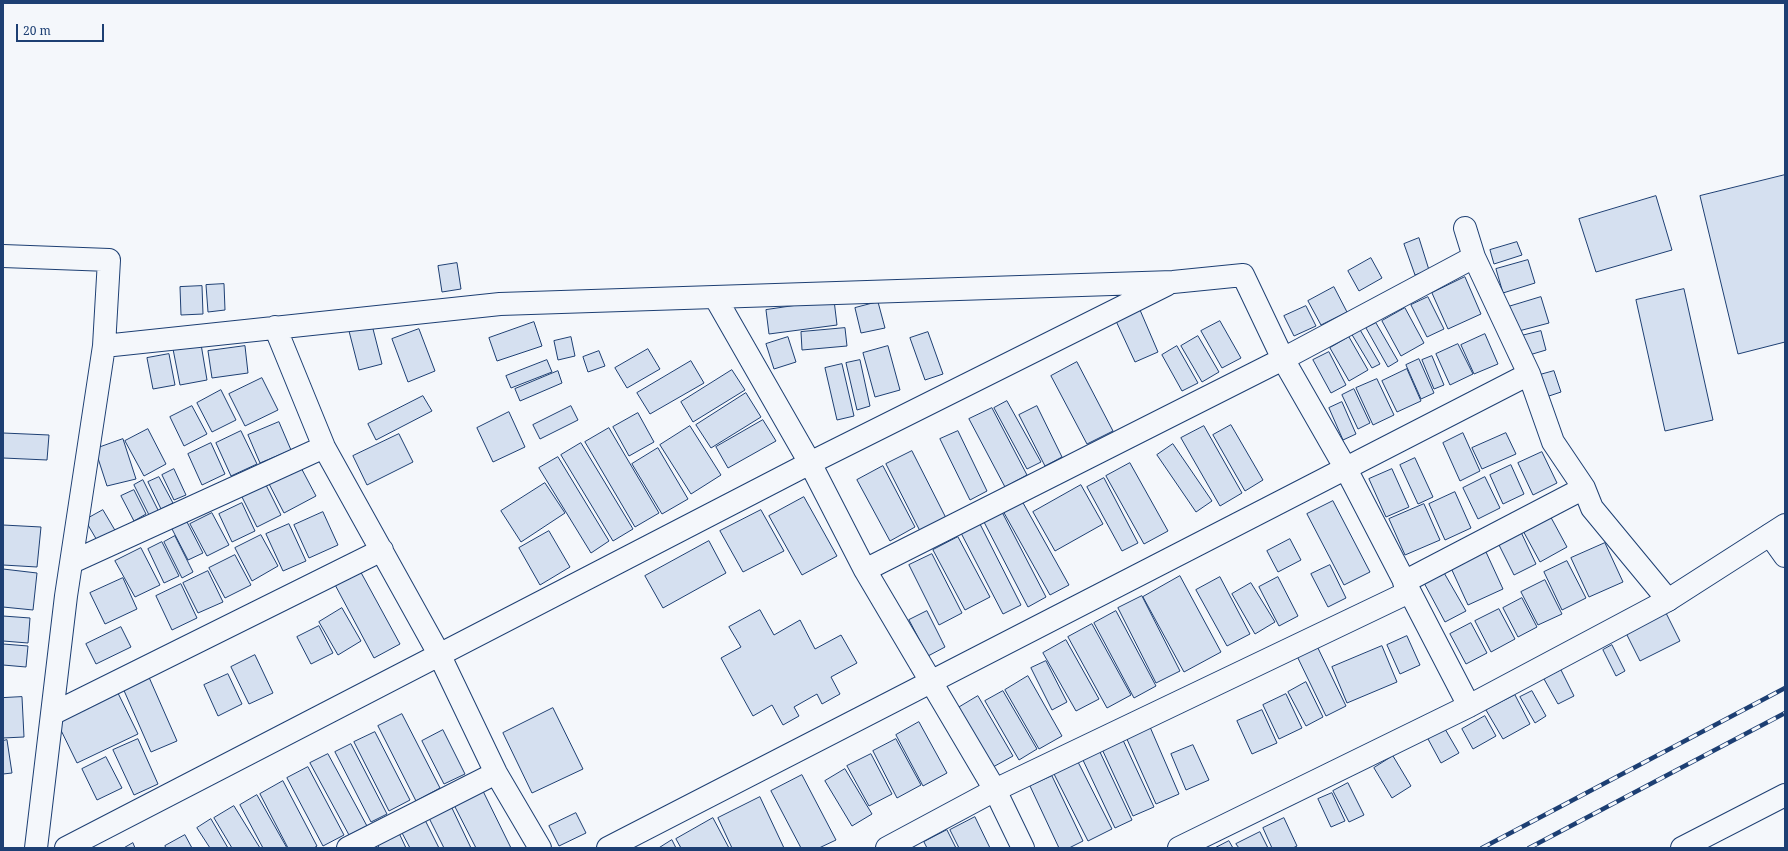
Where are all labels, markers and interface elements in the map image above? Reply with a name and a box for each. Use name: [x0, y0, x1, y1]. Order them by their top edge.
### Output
scale bar: [18, 16, 106, 42]
text: 20 m: [23, 22, 51, 39]

